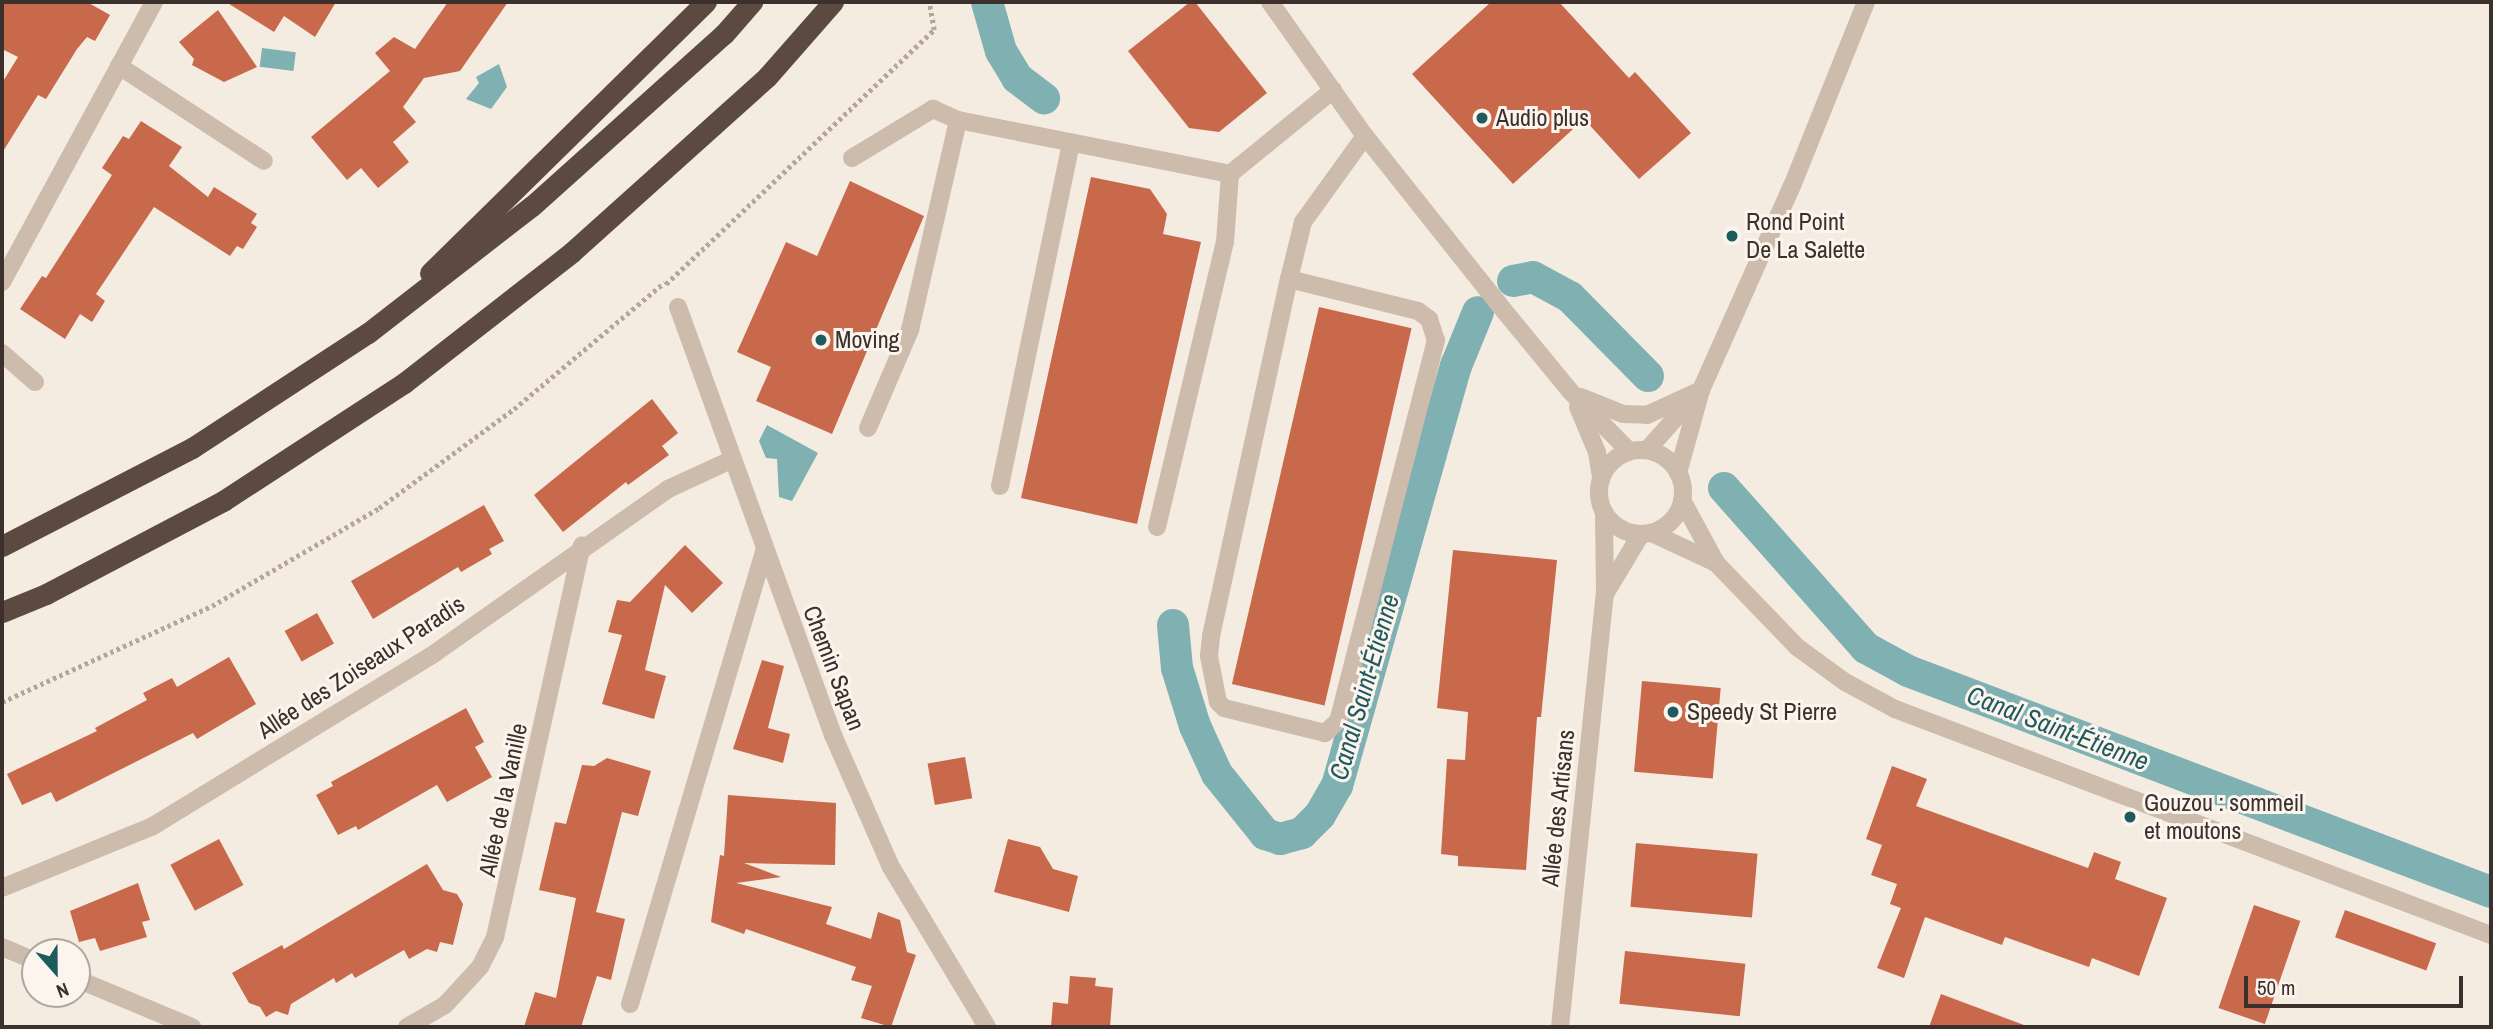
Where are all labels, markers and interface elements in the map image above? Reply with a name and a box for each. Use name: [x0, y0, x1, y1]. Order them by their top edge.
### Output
place label: Audio plus: [1496, 104, 1589, 132]
marker: Audio plus: [1474, 110, 1490, 126]
place label: Rond Point De La Salette: [1746, 208, 1865, 264]
marker: Rond Point De La Salette: [1724, 228, 1740, 244]
place label: Moving: [835, 326, 900, 354]
marker: Moving: [813, 332, 829, 348]
street label: Allée des Zoiseaux Paradis: [252, 589, 470, 745]
water label: Canal Saint-Étienne: [1323, 590, 1405, 784]
street label: Chemin Sapan: [797, 602, 871, 734]
water label: Canal Saint-Étienne: [1963, 679, 2153, 777]
place label: Speedy St Pierre: [1687, 698, 1837, 726]
marker: Speedy St Pierre: [1665, 704, 1681, 720]
street label: Allée de la Vanille: [473, 721, 533, 879]
street label: Allée des Artisans: [1535, 728, 1581, 888]
place label: Gouzou : sommeil et moutons: [2144, 789, 2304, 845]
marker: Gouzou : sommeil et moutons: [2122, 809, 2138, 825]
north arrow: [21, 938, 91, 1008]
scale bar: [2248, 962, 2467, 1006]
text: 50 m: [2257, 973, 2295, 1002]
text: N: [53, 977, 73, 1005]

